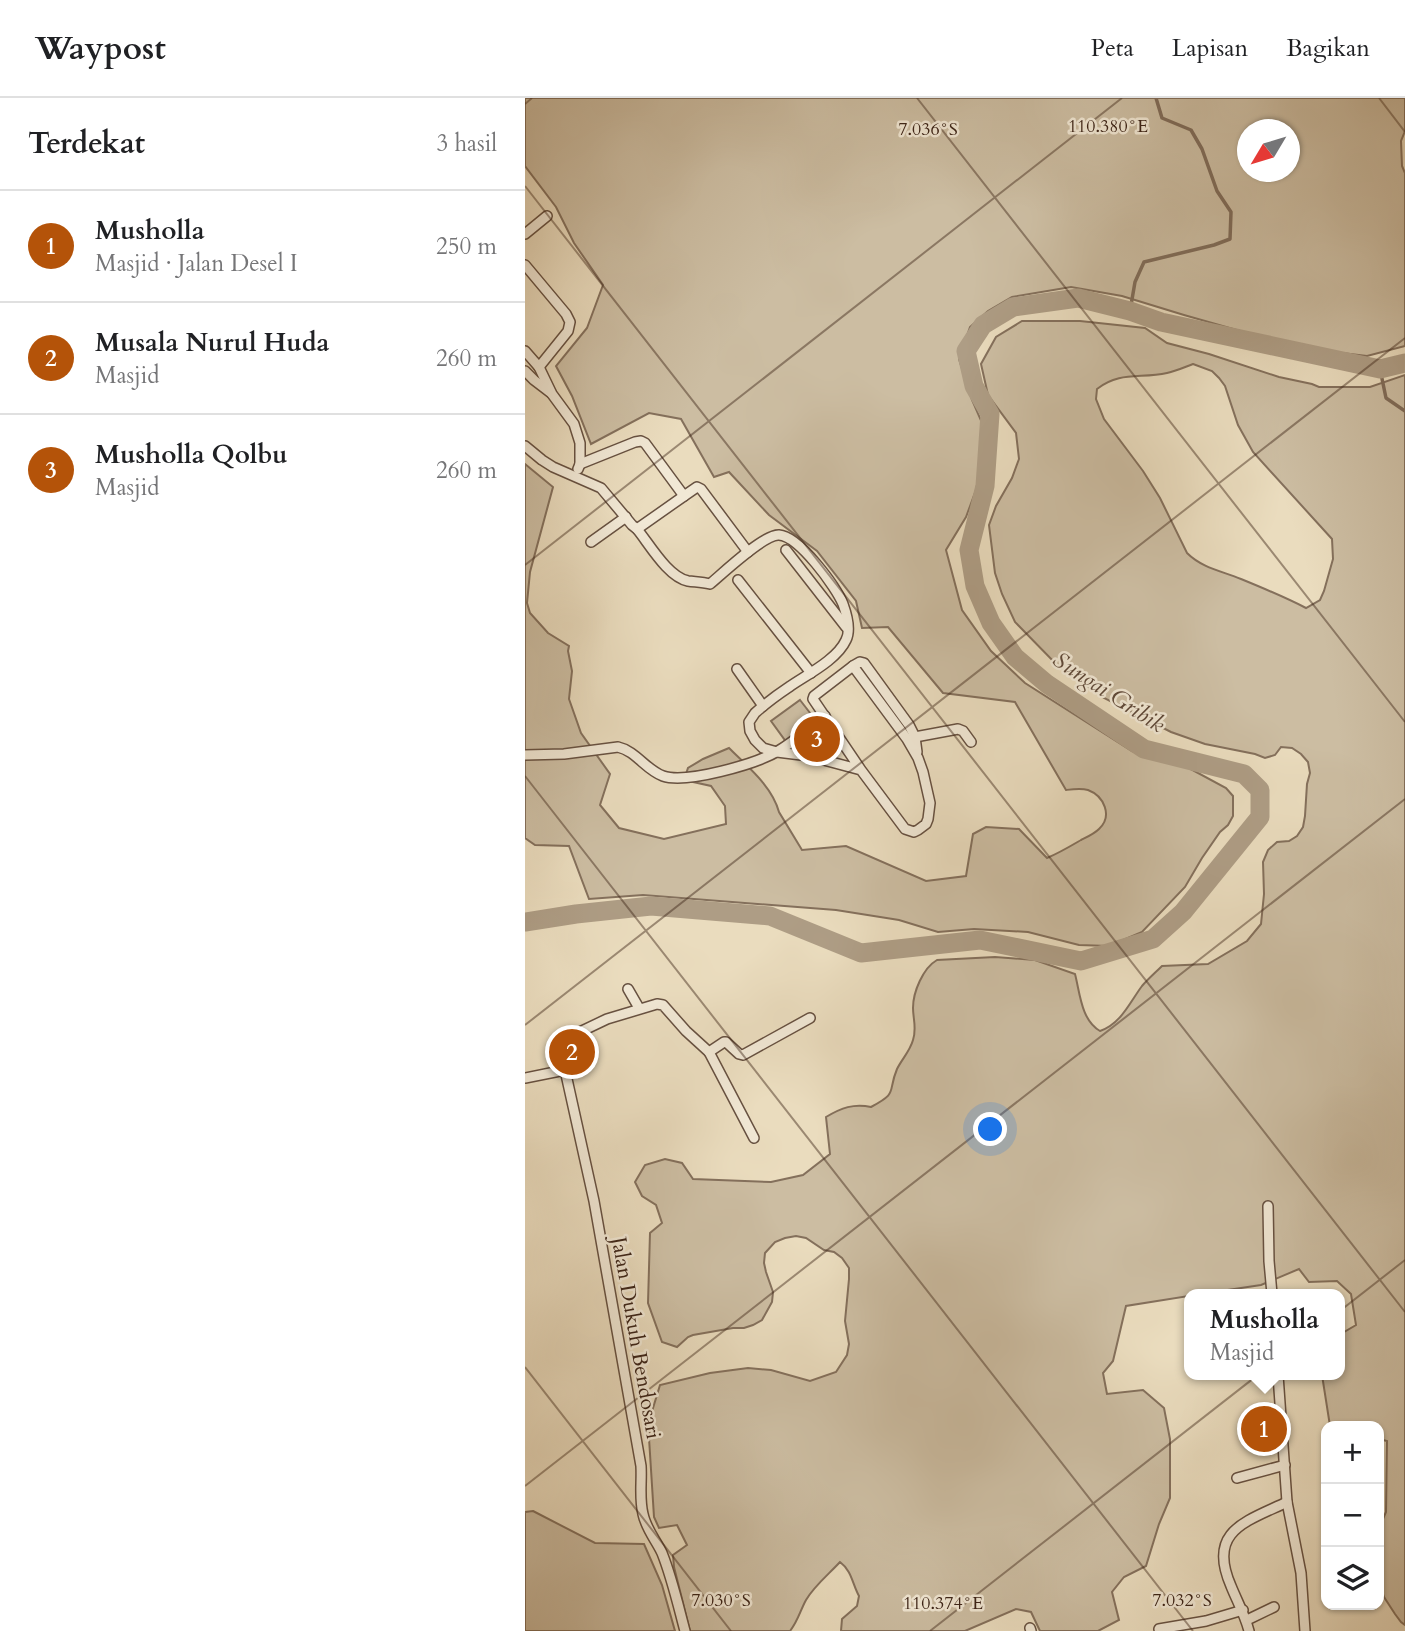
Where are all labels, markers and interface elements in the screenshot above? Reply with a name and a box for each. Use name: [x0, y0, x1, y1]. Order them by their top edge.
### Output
text: Waypost: [35, 26, 166, 71]
text: Peta: [1091, 32, 1134, 65]
text: Lapisan: [1172, 32, 1248, 65]
text: Bagikan: [1286, 32, 1370, 65]
text: 110.380°E: [1068, 114, 1148, 139]
text: 7.036°S: [898, 117, 958, 142]
north arrow: [1237, 119, 1300, 182]
text: Terdekat: [28, 123, 145, 164]
text: 3 hasil: [436, 128, 497, 159]
text: Musholla: [95, 213, 205, 248]
text: 1: [45, 231, 57, 262]
text: 250 m: [436, 231, 497, 262]
text: Masjid · Jalan Desel I: [95, 248, 298, 279]
text: Musala Nurul Huda: [95, 325, 329, 360]
text: 2: [45, 343, 57, 374]
text: 260 m: [436, 343, 497, 374]
text: Masjid: [95, 360, 160, 391]
text: Musholla Qolbu: [95, 437, 288, 472]
text: 3: [45, 455, 57, 486]
text: 260 m: [436, 455, 497, 486]
text: Masjid: [95, 472, 160, 503]
water label: Sungai Gribik: [1047, 644, 1172, 740]
pin: 3: [794, 713, 840, 765]
pin: 2: [549, 1026, 595, 1078]
your location: [973, 1112, 1007, 1146]
street label: Jalan Dukuh Bendosari: [603, 1232, 668, 1441]
popup: [1184, 1289, 1345, 1380]
text: Musholla: [1210, 1302, 1319, 1337]
text: Masjid: [1210, 1337, 1274, 1368]
pin: 1: [1241, 1403, 1287, 1455]
map controls: [1321, 1421, 1384, 1610]
button: +: [1321, 1421, 1384, 1484]
button: −: [1321, 1484, 1384, 1547]
button: layers: [1321, 1547, 1384, 1610]
text: 7.030°S: [691, 1588, 751, 1613]
text: 7.032°S: [1152, 1588, 1212, 1613]
text: 110.374°E: [903, 1591, 983, 1616]

